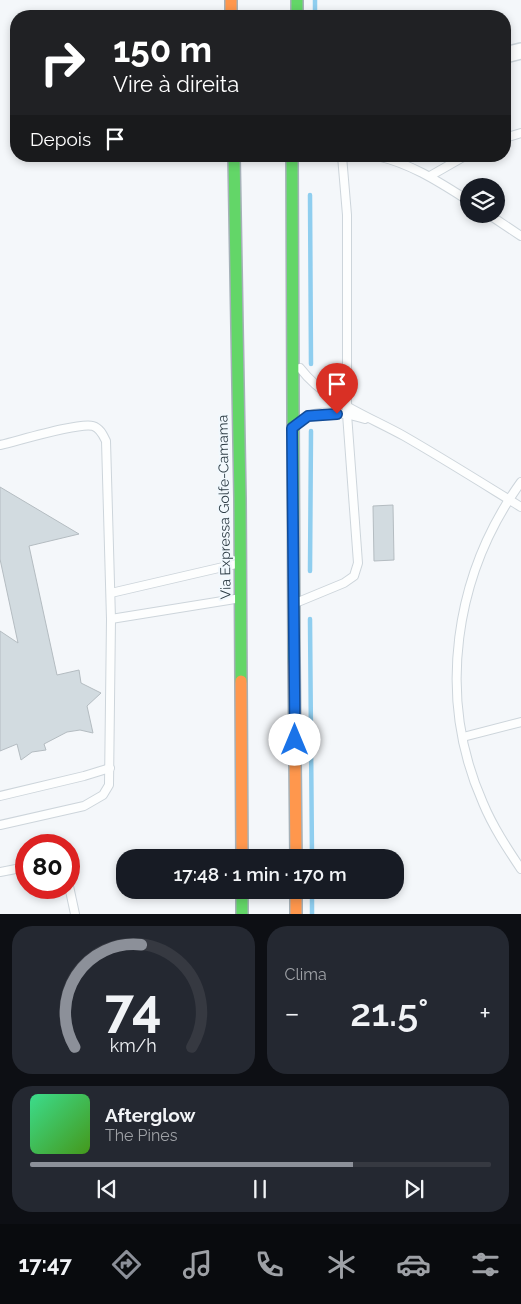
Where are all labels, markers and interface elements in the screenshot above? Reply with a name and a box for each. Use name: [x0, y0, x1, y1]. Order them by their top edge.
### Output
text: 150 m: [113, 29, 212, 70]
icon: right: [30, 30, 95, 95]
text: Vire à direita: [113, 71, 239, 97]
icon: arrive: [101, 125, 129, 153]
text: Depois: [30, 128, 91, 150]
map controls: [460, 178, 505, 223]
button: layers: [460, 178, 505, 223]
pin: [316, 363, 358, 414]
icon: arrive: [323, 370, 351, 398]
street label: Via Expressa Golfe-Camama: [214, 415, 234, 599]
position arrow: [268, 713, 320, 765]
speed limit sign: 80: [15, 834, 80, 899]
text: 17:48 · 1 min · 170 m: [173, 863, 347, 885]
text: Clima: [285, 965, 327, 984]
text: 74: [105, 977, 162, 1038]
text: 21.5°: [350, 990, 429, 1035]
text: −: [285, 997, 300, 1030]
text: +: [479, 997, 491, 1030]
text: km/h: [110, 1035, 157, 1056]
text: Afterglow: [105, 1104, 195, 1126]
text: The Pines: [105, 1126, 177, 1145]
icon: previous: [93, 1175, 121, 1203]
icon: pause: [246, 1175, 274, 1203]
icon: next: [400, 1175, 428, 1203]
icon: directions: [109, 1247, 144, 1282]
icon: music: [180, 1247, 215, 1282]
icon: phone: [252, 1247, 287, 1282]
icon: climate: [324, 1247, 359, 1282]
icon: car: [396, 1247, 431, 1282]
icon: filters: [468, 1247, 503, 1282]
text: 17:47: [18, 1251, 72, 1277]

